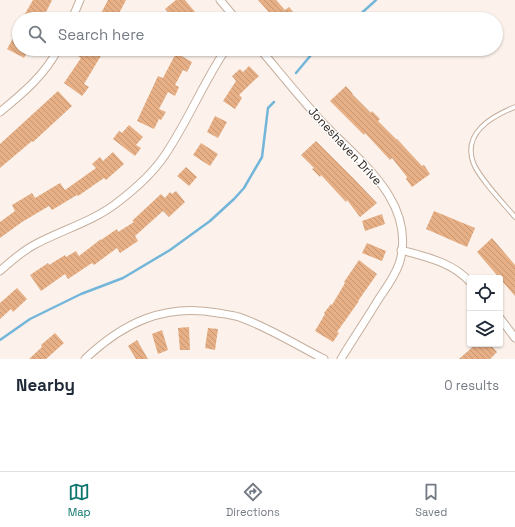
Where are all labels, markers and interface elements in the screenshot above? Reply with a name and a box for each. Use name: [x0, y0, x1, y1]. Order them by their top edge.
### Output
search box: [12, 12, 503, 56]
icon: search: [26, 23, 48, 45]
text: Search here: [58, 25, 144, 44]
street label: Joneshaven Drive: [305, 103, 385, 189]
map controls: [467, 275, 503, 347]
button: locate: [467, 275, 503, 311]
button: layers: [467, 311, 503, 347]
text: Nearby: [16, 374, 75, 396]
text: 0 results: [444, 377, 499, 394]
tab: Map: [68, 481, 91, 519]
tab: Directions: [226, 481, 280, 519]
tab: Saved: [415, 481, 447, 519]

